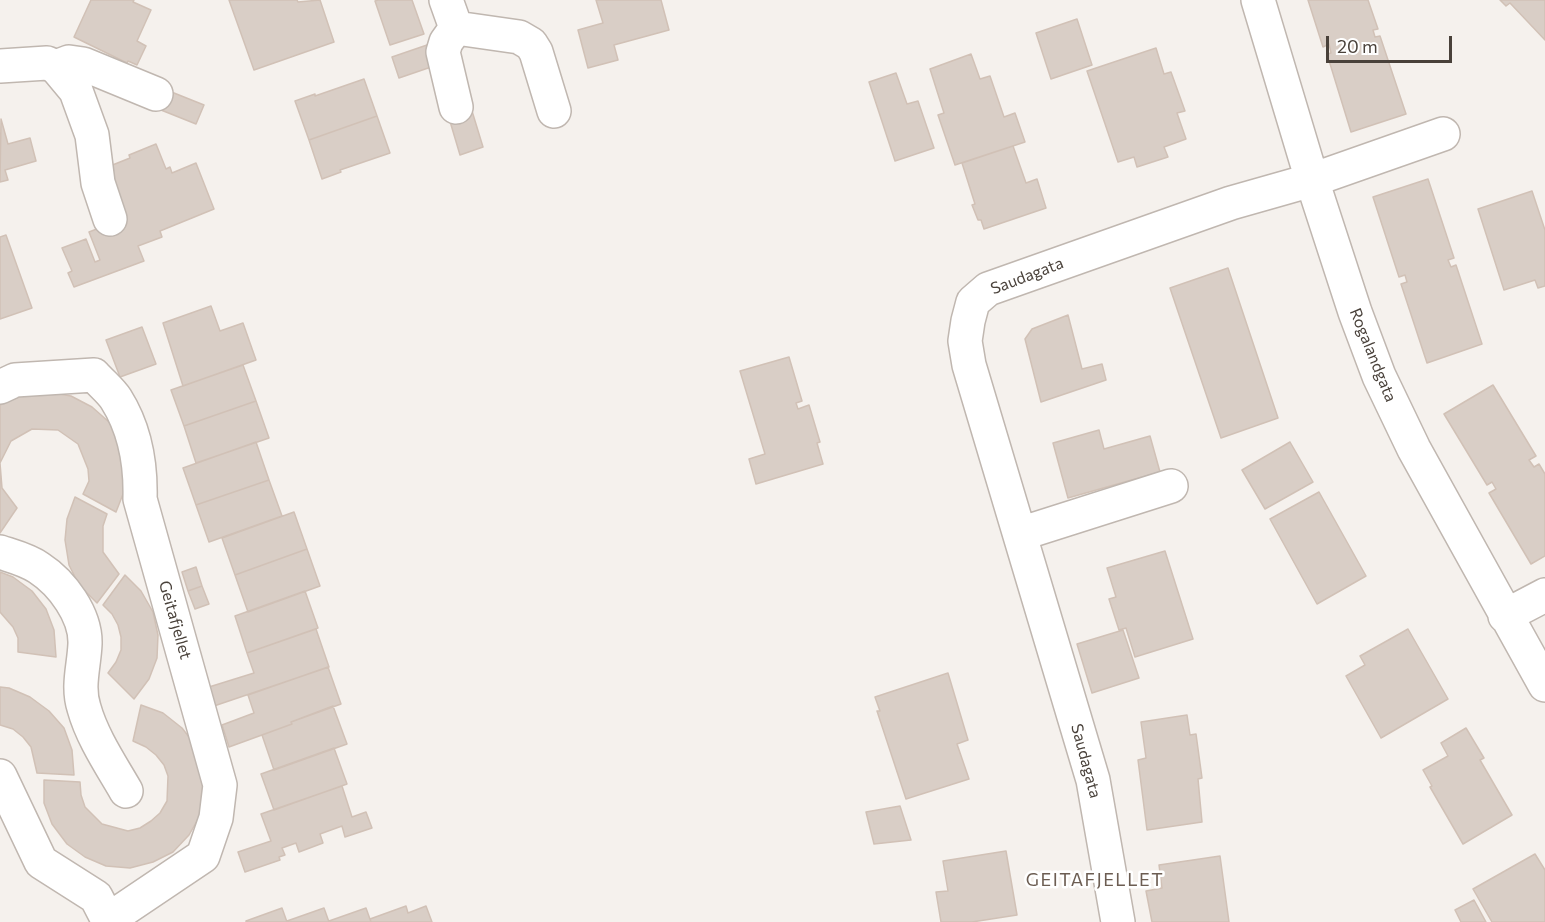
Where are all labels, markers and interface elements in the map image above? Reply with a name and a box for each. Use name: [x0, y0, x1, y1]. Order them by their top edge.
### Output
scale bar: [1329, 24, 1455, 62]
text: 20 m: [1337, 35, 1378, 57]
street label: Saudagata: [988, 253, 1066, 299]
street label: Rogalandgata: [1345, 305, 1401, 405]
street label: Geitafjellet: [155, 578, 195, 662]
street label: Saudagata: [1067, 722, 1105, 800]
district label: GEITAFJELLET: [1026, 869, 1164, 891]

